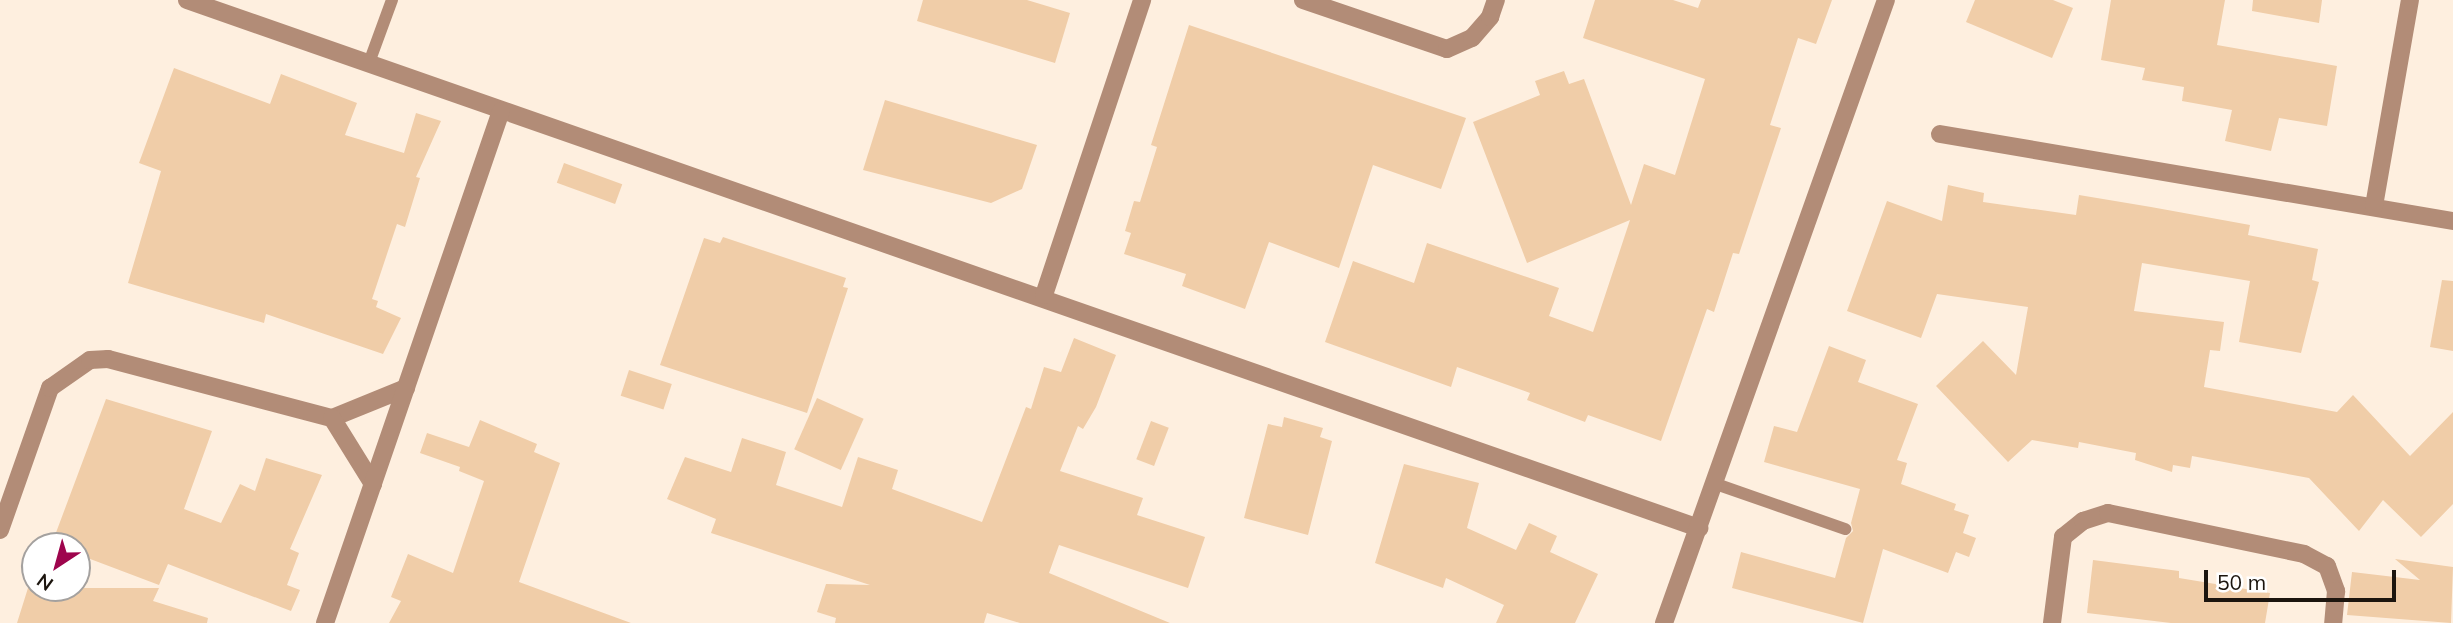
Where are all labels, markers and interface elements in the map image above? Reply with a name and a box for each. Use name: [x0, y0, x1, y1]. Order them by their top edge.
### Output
north arrow: [21, 532, 91, 602]
scale bar: [2208, 556, 2400, 600]
text: N: [32, 568, 58, 596]
text: 50 m: [2217, 569, 2266, 595]

